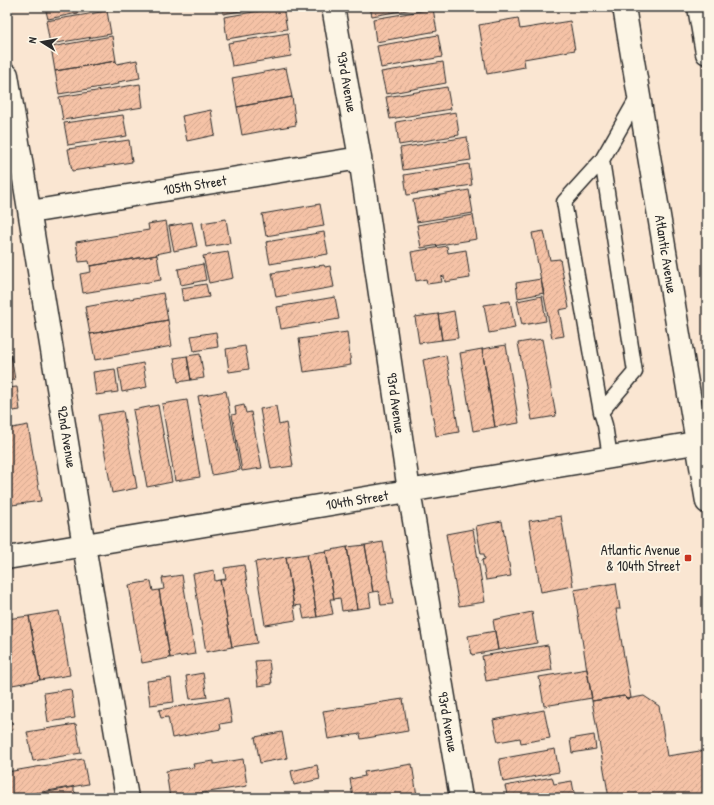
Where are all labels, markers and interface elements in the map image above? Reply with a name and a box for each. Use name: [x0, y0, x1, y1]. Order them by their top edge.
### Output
north arrow: [22, 22, 62, 62]
text: N: [25, 36, 40, 44]
street label: 93rd Avenue: [333, 50, 362, 114]
street label: 105th Street: [162, 170, 228, 199]
street label: Atlantic Avenue: [651, 213, 682, 295]
street label: 93rd Avenue: [383, 371, 410, 435]
street label: 92nd Avenue: [53, 405, 82, 470]
street label: 104th Street: [324, 485, 390, 514]
place label: Atlantic Avenue & 104th Street: [601, 540, 680, 575]
marker: Atlantic Avenue & 104th Street: [683, 553, 693, 563]
street label: 93rd Avenue: [434, 690, 463, 754]

